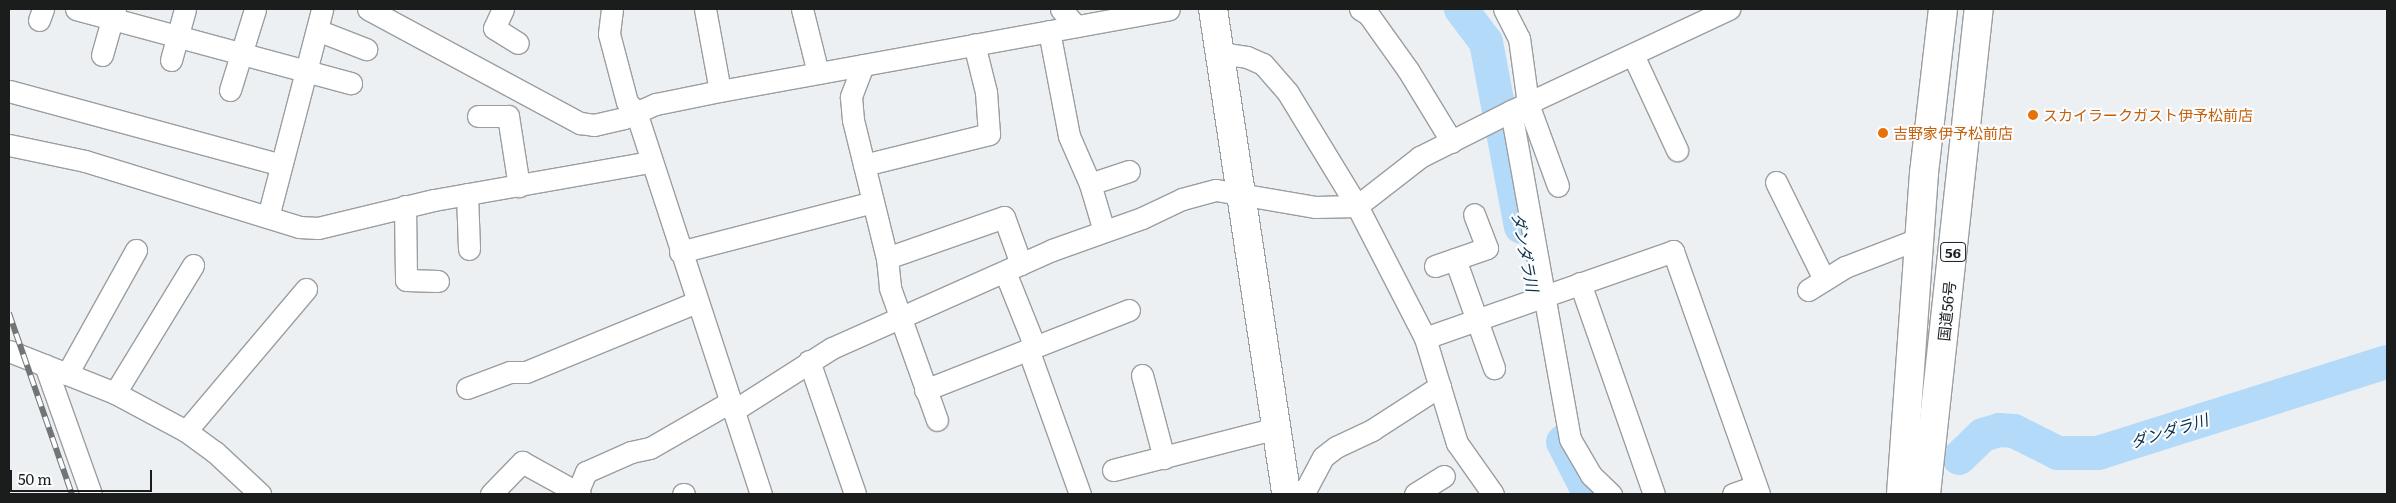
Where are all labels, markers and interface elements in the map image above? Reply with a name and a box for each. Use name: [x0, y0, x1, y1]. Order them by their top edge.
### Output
place label: スカイラークガスト伊予松前店: [2043, 106, 2253, 124]
marker: スカイラークガスト伊予松前店: [2027, 109, 2039, 121]
place label: 吉野家伊予松前店: [1893, 124, 2013, 142]
marker: 吉野家伊予松前店: [1877, 127, 1889, 139]
water label: ダンダラ川: [1509, 211, 1543, 293]
road number: 56: [1939, 240, 1967, 264]
street label: 国道56号: [1934, 280, 1958, 342]
water label: ダンダラ川: [2128, 409, 2210, 451]
scale bar: [12, 460, 155, 492]
text: 50 m: [18, 467, 52, 490]

